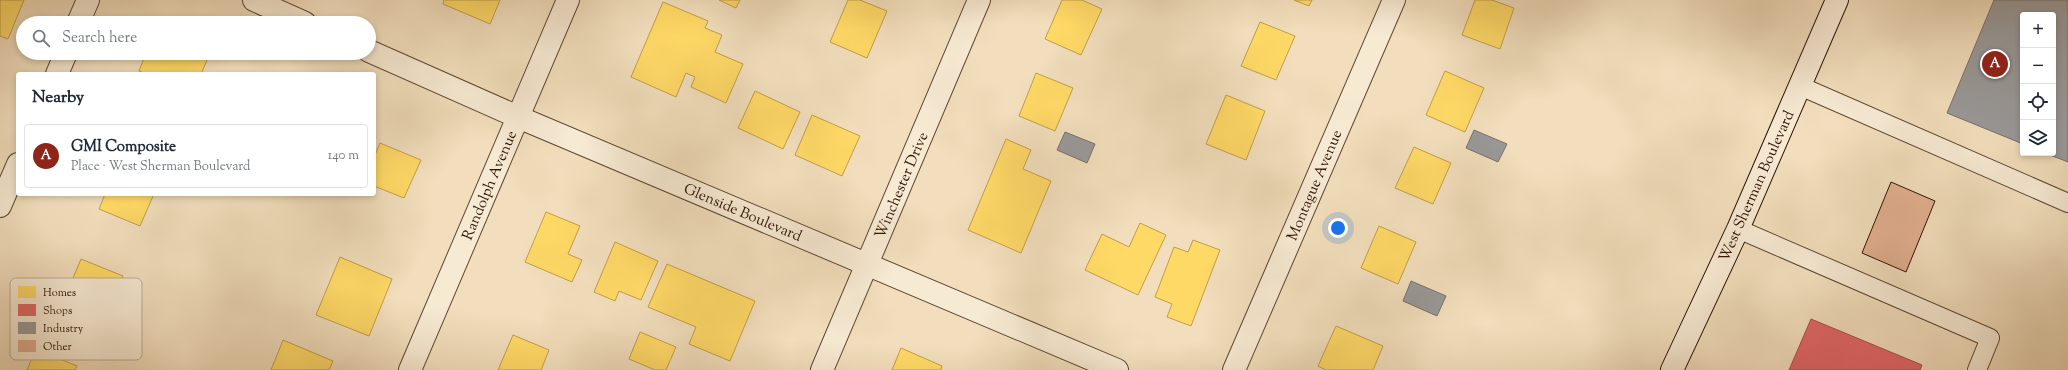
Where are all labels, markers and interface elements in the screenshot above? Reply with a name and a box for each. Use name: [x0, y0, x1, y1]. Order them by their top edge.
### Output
map controls: [2020, 12, 2056, 156]
button: +: [2020, 12, 2056, 48]
search box: [16, 16, 376, 60]
icon: search: [30, 27, 52, 49]
text: Search here: [62, 28, 137, 49]
button: −: [2020, 48, 2056, 84]
pin: A: [1982, 49, 2008, 79]
button: locate: [2020, 84, 2056, 120]
text: Nearby: [32, 86, 84, 110]
street label: West Sherman Boulevard: [1714, 107, 1800, 266]
button: layers: [2020, 120, 2056, 156]
street label: Montague Avenue: [1283, 127, 1348, 244]
street label: Randolph Avenue: [458, 128, 523, 244]
street label: Winchester Drive: [870, 129, 934, 242]
text: GMI Composite: [71, 137, 176, 158]
text: A: [41, 147, 51, 165]
text: 140 m: [328, 147, 359, 165]
text: Place · West Sherman Boulevard: [71, 158, 250, 176]
street label: Glenside Boulevard: [680, 179, 805, 248]
your location: [1328, 218, 1348, 238]
legend: [10, 278, 142, 360]
text: Homes: [43, 285, 76, 301]
text: Shops: [43, 303, 72, 319]
text: Industry: [43, 321, 84, 337]
text: Other: [43, 339, 72, 355]

